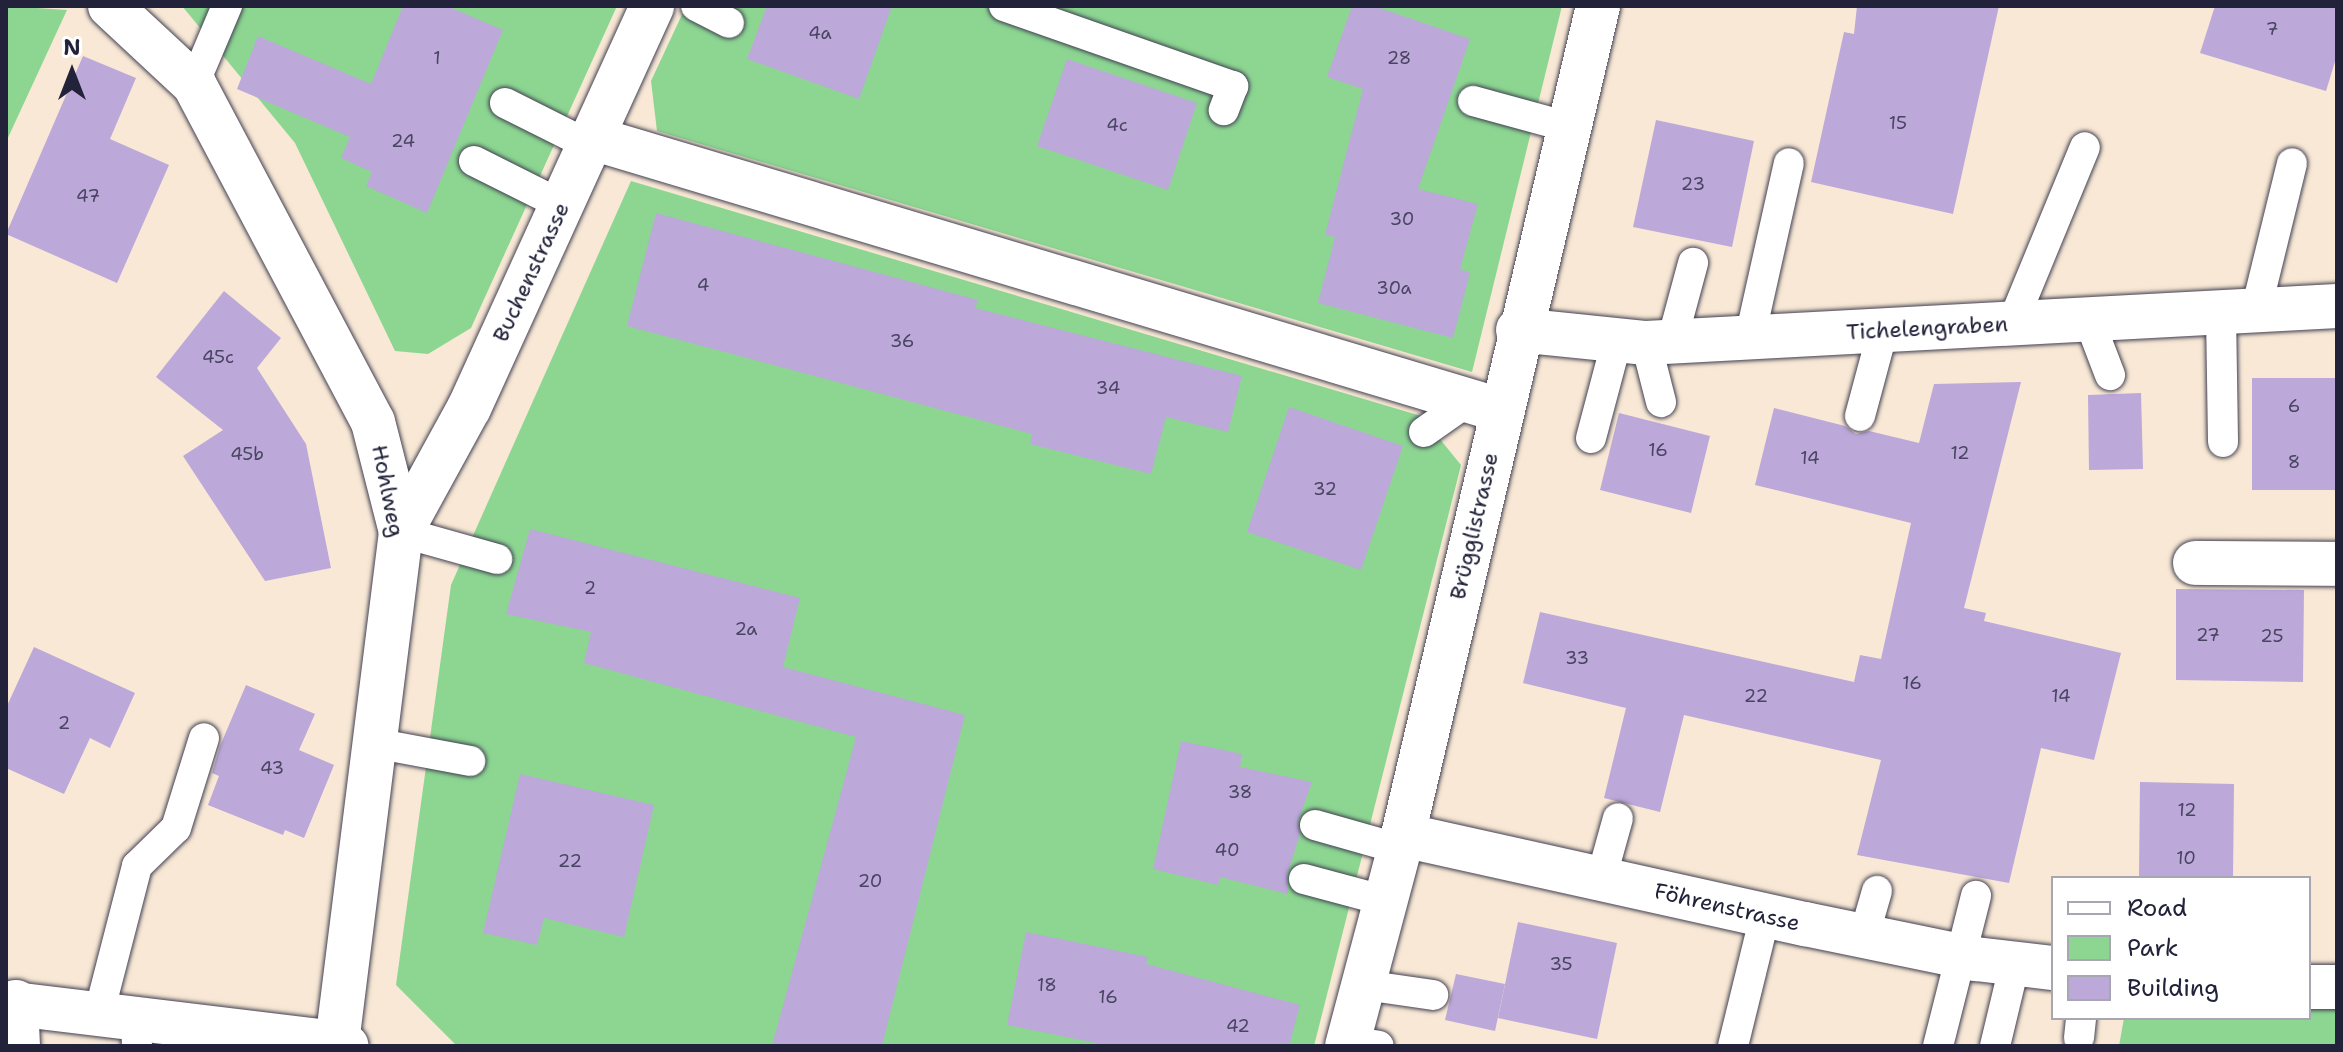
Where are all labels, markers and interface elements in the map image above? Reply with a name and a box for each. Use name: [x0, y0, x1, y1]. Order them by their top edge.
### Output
house number: 7: [2266, 18, 2278, 40]
house number: 4a: [808, 22, 832, 44]
north arrow: [32, 32, 112, 112]
text: N: [63, 33, 81, 62]
house number: 1: [433, 47, 441, 69]
house number: 28: [1387, 47, 1411, 69]
house number: 15: [1889, 112, 1907, 134]
house number: 4c: [1106, 114, 1128, 136]
house number: 24: [391, 130, 415, 152]
house number: 23: [1681, 173, 1705, 195]
house number: 47: [76, 185, 100, 207]
street label: Buchenstrasse: [487, 198, 575, 346]
house number: 30: [1390, 208, 1414, 230]
house number: 4: [697, 274, 709, 296]
house number: 30a: [1376, 277, 1412, 299]
street label: Tichelengraben: [1845, 311, 2009, 345]
house number: 36: [890, 330, 914, 352]
house number: 45c: [202, 346, 234, 368]
house number: 34: [1096, 377, 1120, 399]
house number: 6: [2288, 395, 2300, 417]
house number: 16: [1648, 439, 1668, 461]
house number: 12: [1950, 442, 1970, 464]
house number: 45b: [230, 443, 264, 465]
street label: Hohlweg: [366, 443, 410, 539]
house number: 14: [1800, 447, 1820, 469]
street label: Brügglistrasse: [1444, 450, 1504, 602]
house number: 8: [2288, 451, 2300, 473]
house number: 32: [1313, 478, 1337, 500]
house number: 2: [584, 577, 596, 599]
house number: 2a: [734, 618, 758, 640]
house number: 27: [2196, 624, 2220, 646]
house number: 25: [2260, 625, 2284, 647]
house number: 33: [1565, 647, 1589, 669]
house number: 16: [1902, 672, 1922, 694]
house number: 22: [1744, 685, 1768, 707]
house number: 14: [2051, 685, 2071, 707]
house number: 2: [58, 712, 70, 734]
house number: 43: [260, 757, 284, 779]
house number: 38: [1228, 781, 1252, 803]
house number: 12: [2177, 799, 2197, 821]
house number: 40: [1214, 839, 1240, 861]
house number: 10: [2176, 847, 2196, 869]
house number: 22: [558, 850, 582, 872]
house number: 20: [858, 870, 882, 892]
legend: [2051, 876, 2311, 1020]
street label: Föhrenstrasse: [1652, 877, 1802, 937]
text: Road: [2127, 892, 2187, 924]
text: Park: [2127, 932, 2179, 964]
house number: 35: [1549, 953, 1573, 975]
text: Building: [2127, 972, 2219, 1004]
house number: 18: [1037, 974, 1057, 996]
house number: 16: [1098, 986, 1118, 1008]
house number: 42: [1226, 1015, 1250, 1037]

